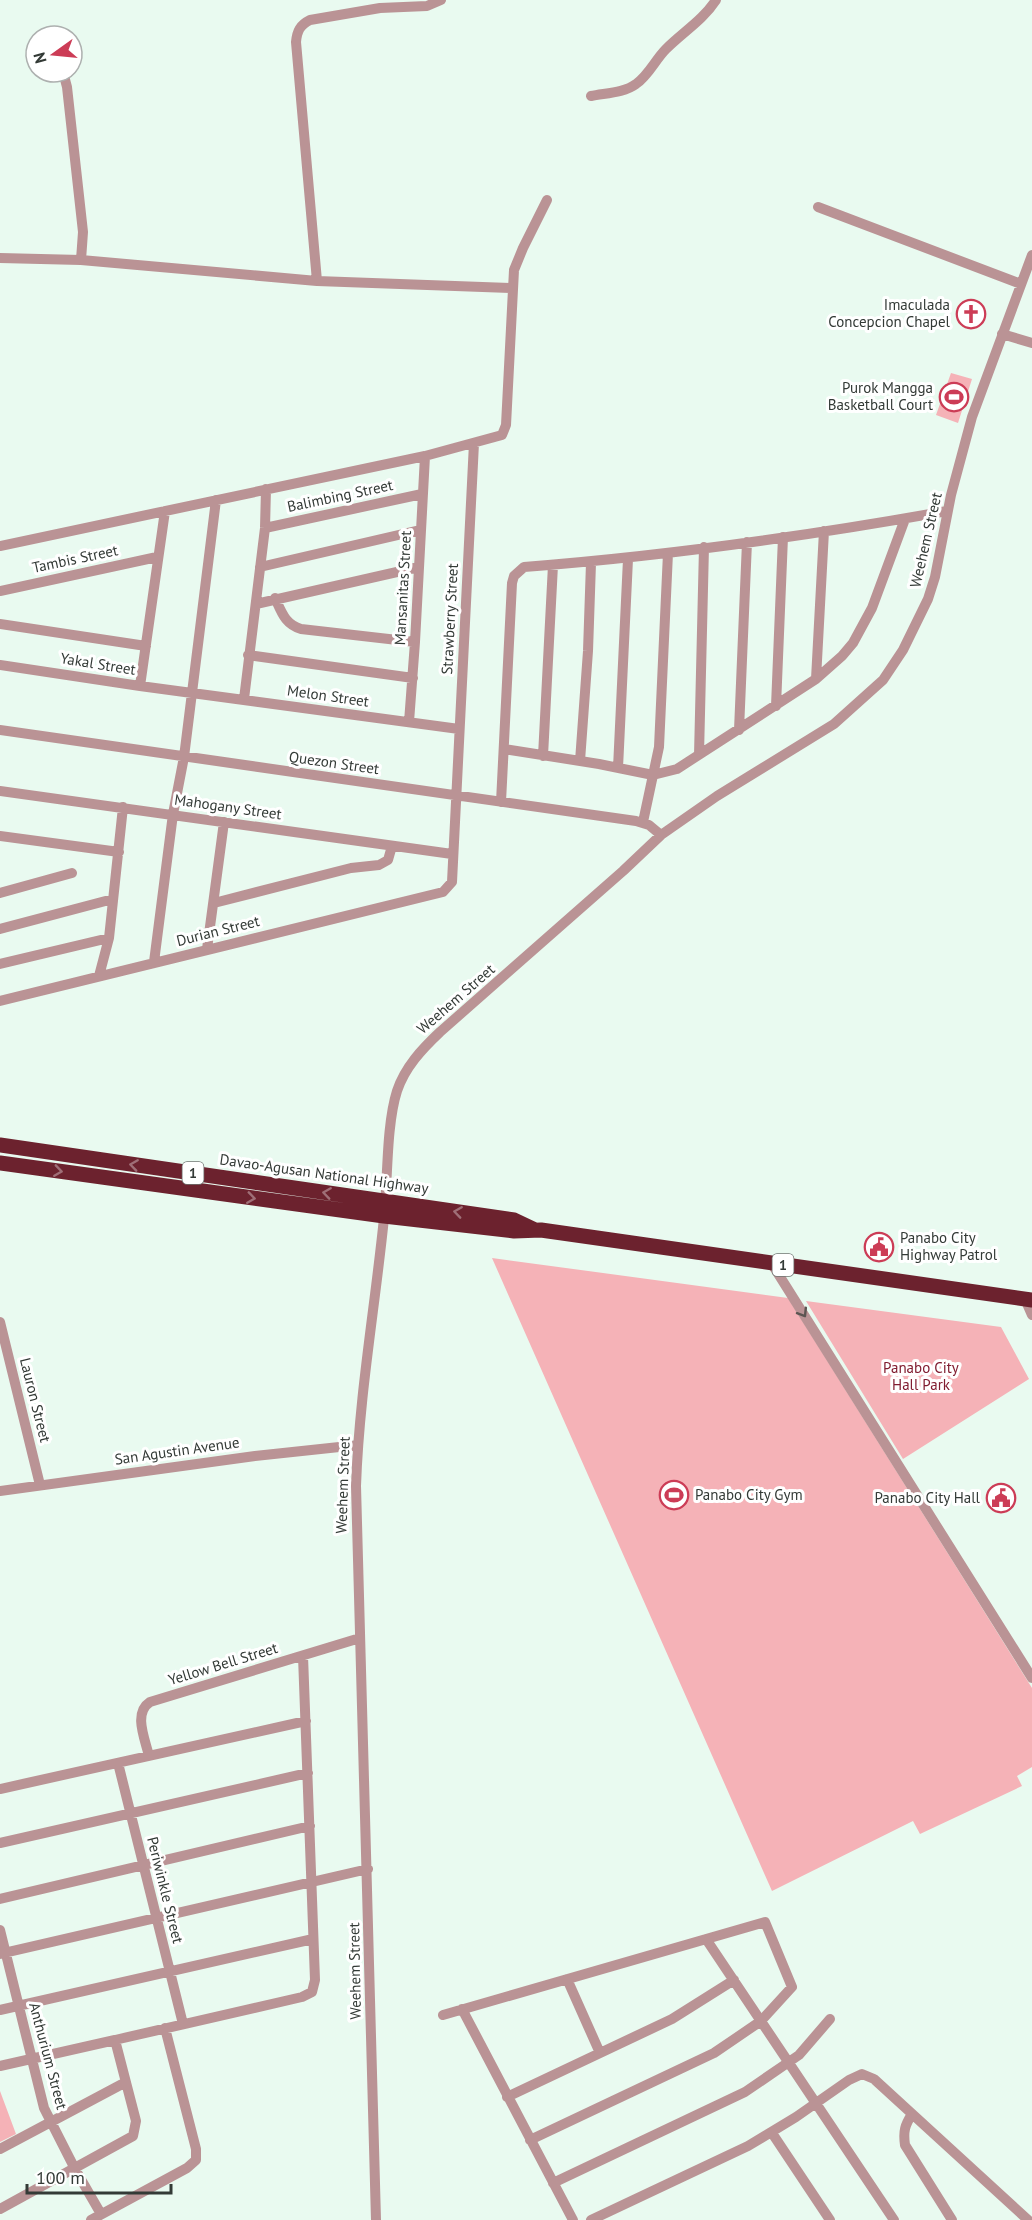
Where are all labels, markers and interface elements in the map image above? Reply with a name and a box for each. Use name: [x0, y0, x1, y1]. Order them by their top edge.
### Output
north arrow: [24, 24, 84, 84]
text: N: [28, 50, 51, 66]
place label: Imaculada Concepcion Chapel: [828, 295, 951, 331]
church icon: Imaculada Concepcion Chapel: [955, 298, 987, 330]
place label: Purok Mangga Basketball Court: [828, 378, 933, 414]
sports icon: Purok Mangga Basketball Court: [938, 381, 970, 413]
street label: Balimbing Street: [285, 475, 394, 516]
street label: Weehem Street: [905, 490, 946, 589]
street label: Mansanitas Street: [390, 530, 415, 646]
street label: Tambis Street: [30, 540, 119, 577]
street label: Strawberry Street: [437, 563, 462, 675]
street label: Yakal Street: [59, 648, 137, 679]
street label: Melon Street: [286, 680, 370, 711]
street label: Quezon Street: [288, 747, 380, 778]
street label: Mahogany Street: [173, 790, 283, 823]
street label: Durian Street: [174, 911, 261, 950]
street label: Weehem Street: [413, 960, 499, 1038]
street label: Davao-Agusan National Highway: [218, 1149, 430, 1198]
one-way arrow: [130, 1159, 139, 1171]
road number: 1: [182, 1162, 204, 1184]
one-way arrow: [53, 1165, 63, 1177]
one-way arrow: [323, 1187, 332, 1199]
one-way arrow: [247, 1191, 256, 1203]
one-way arrow: [453, 1206, 462, 1218]
place label: Panabo City Highway Patrol: [900, 1228, 998, 1264]
public building icon: Panabo City Highway Patrol: [863, 1231, 895, 1263]
road number: 1: [772, 1254, 794, 1276]
one-way arrow: [796, 1307, 808, 1317]
street label: Lauron Street: [16, 1356, 55, 1444]
park label: Panabo City Hall Park: [883, 1358, 959, 1394]
street label: San Agustin Avenue: [113, 1432, 241, 1469]
street label: Weehem Street: [331, 1436, 354, 1534]
sports icon: Panabo City Gym: [658, 1479, 690, 1511]
public building icon: Panabo City Hall: [985, 1482, 1017, 1514]
place label: Panabo City Gym: [695, 1485, 803, 1504]
place label: Panabo City Hall: [875, 1488, 981, 1507]
street label: Yellow Bell Street: [166, 1638, 280, 1689]
street label: Periwinkle Street: [143, 1835, 188, 1945]
street label: Weehem Street: [344, 1922, 365, 2020]
street label: Anthurium Street: [25, 2000, 72, 2111]
scale bar: [27, 2157, 171, 2195]
text: 100 m: [36, 2166, 85, 2189]

